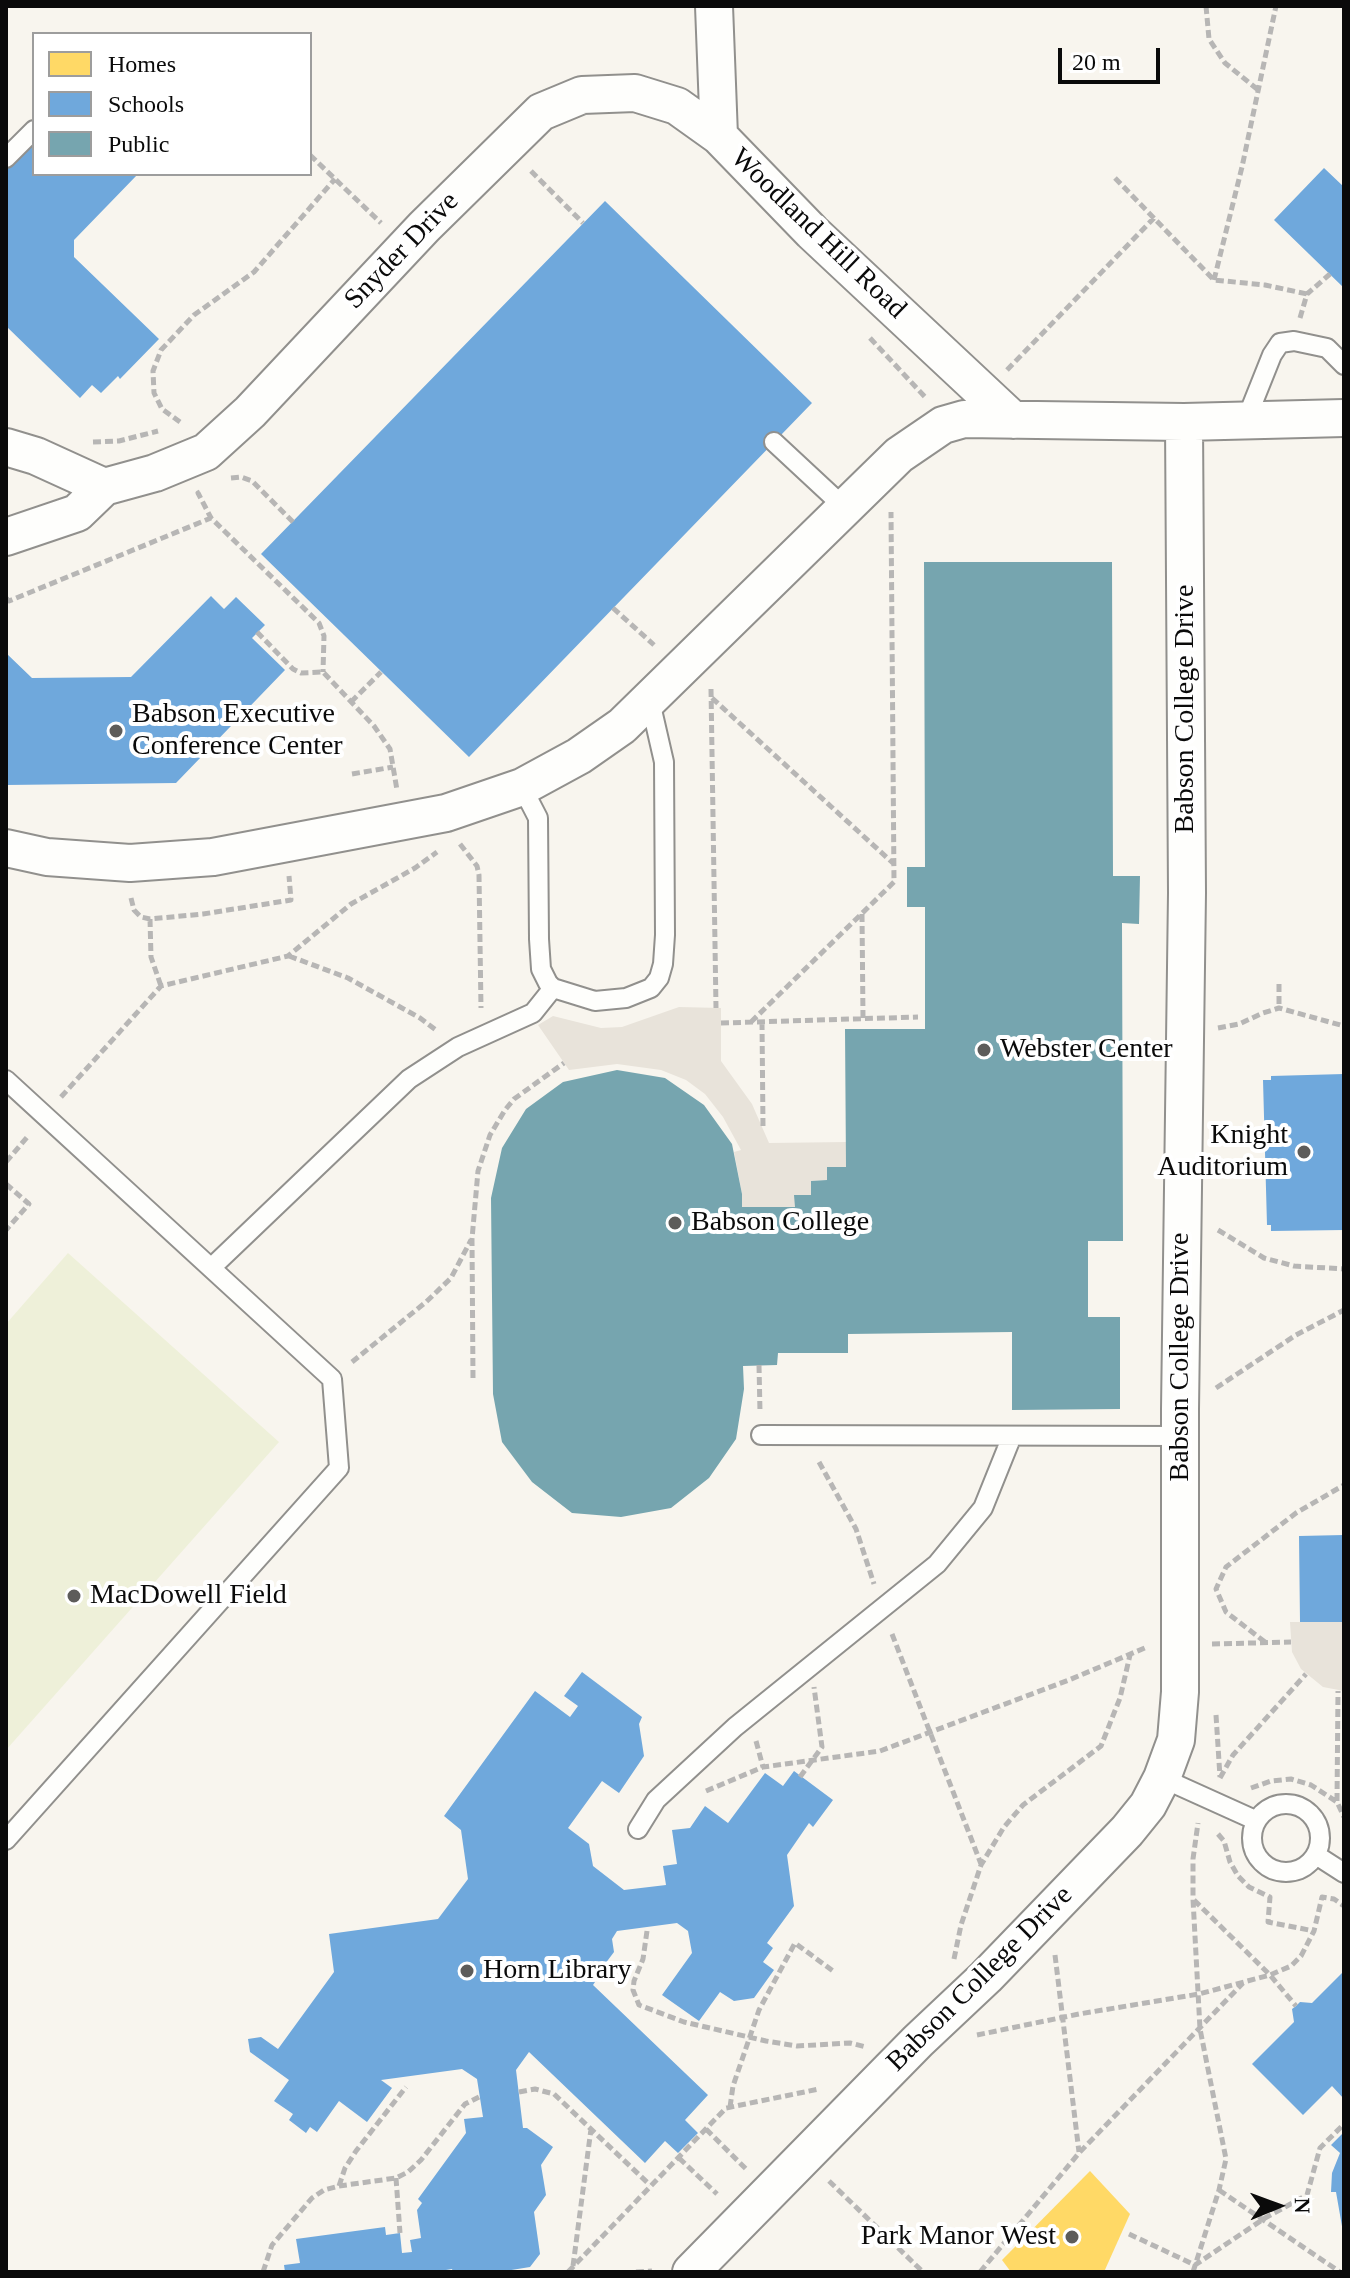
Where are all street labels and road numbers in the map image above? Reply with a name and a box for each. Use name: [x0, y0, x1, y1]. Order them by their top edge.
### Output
street label: Woodland Hill Road: [723, 142, 913, 326]
street label: Snyder Drive: [338, 185, 466, 317]
street label: Babson College Drive: [1169, 585, 1203, 833]
street label: Babson College Drive: [1164, 1233, 1198, 1481]
street label: Babson College Drive: [880, 1879, 1080, 2079]

